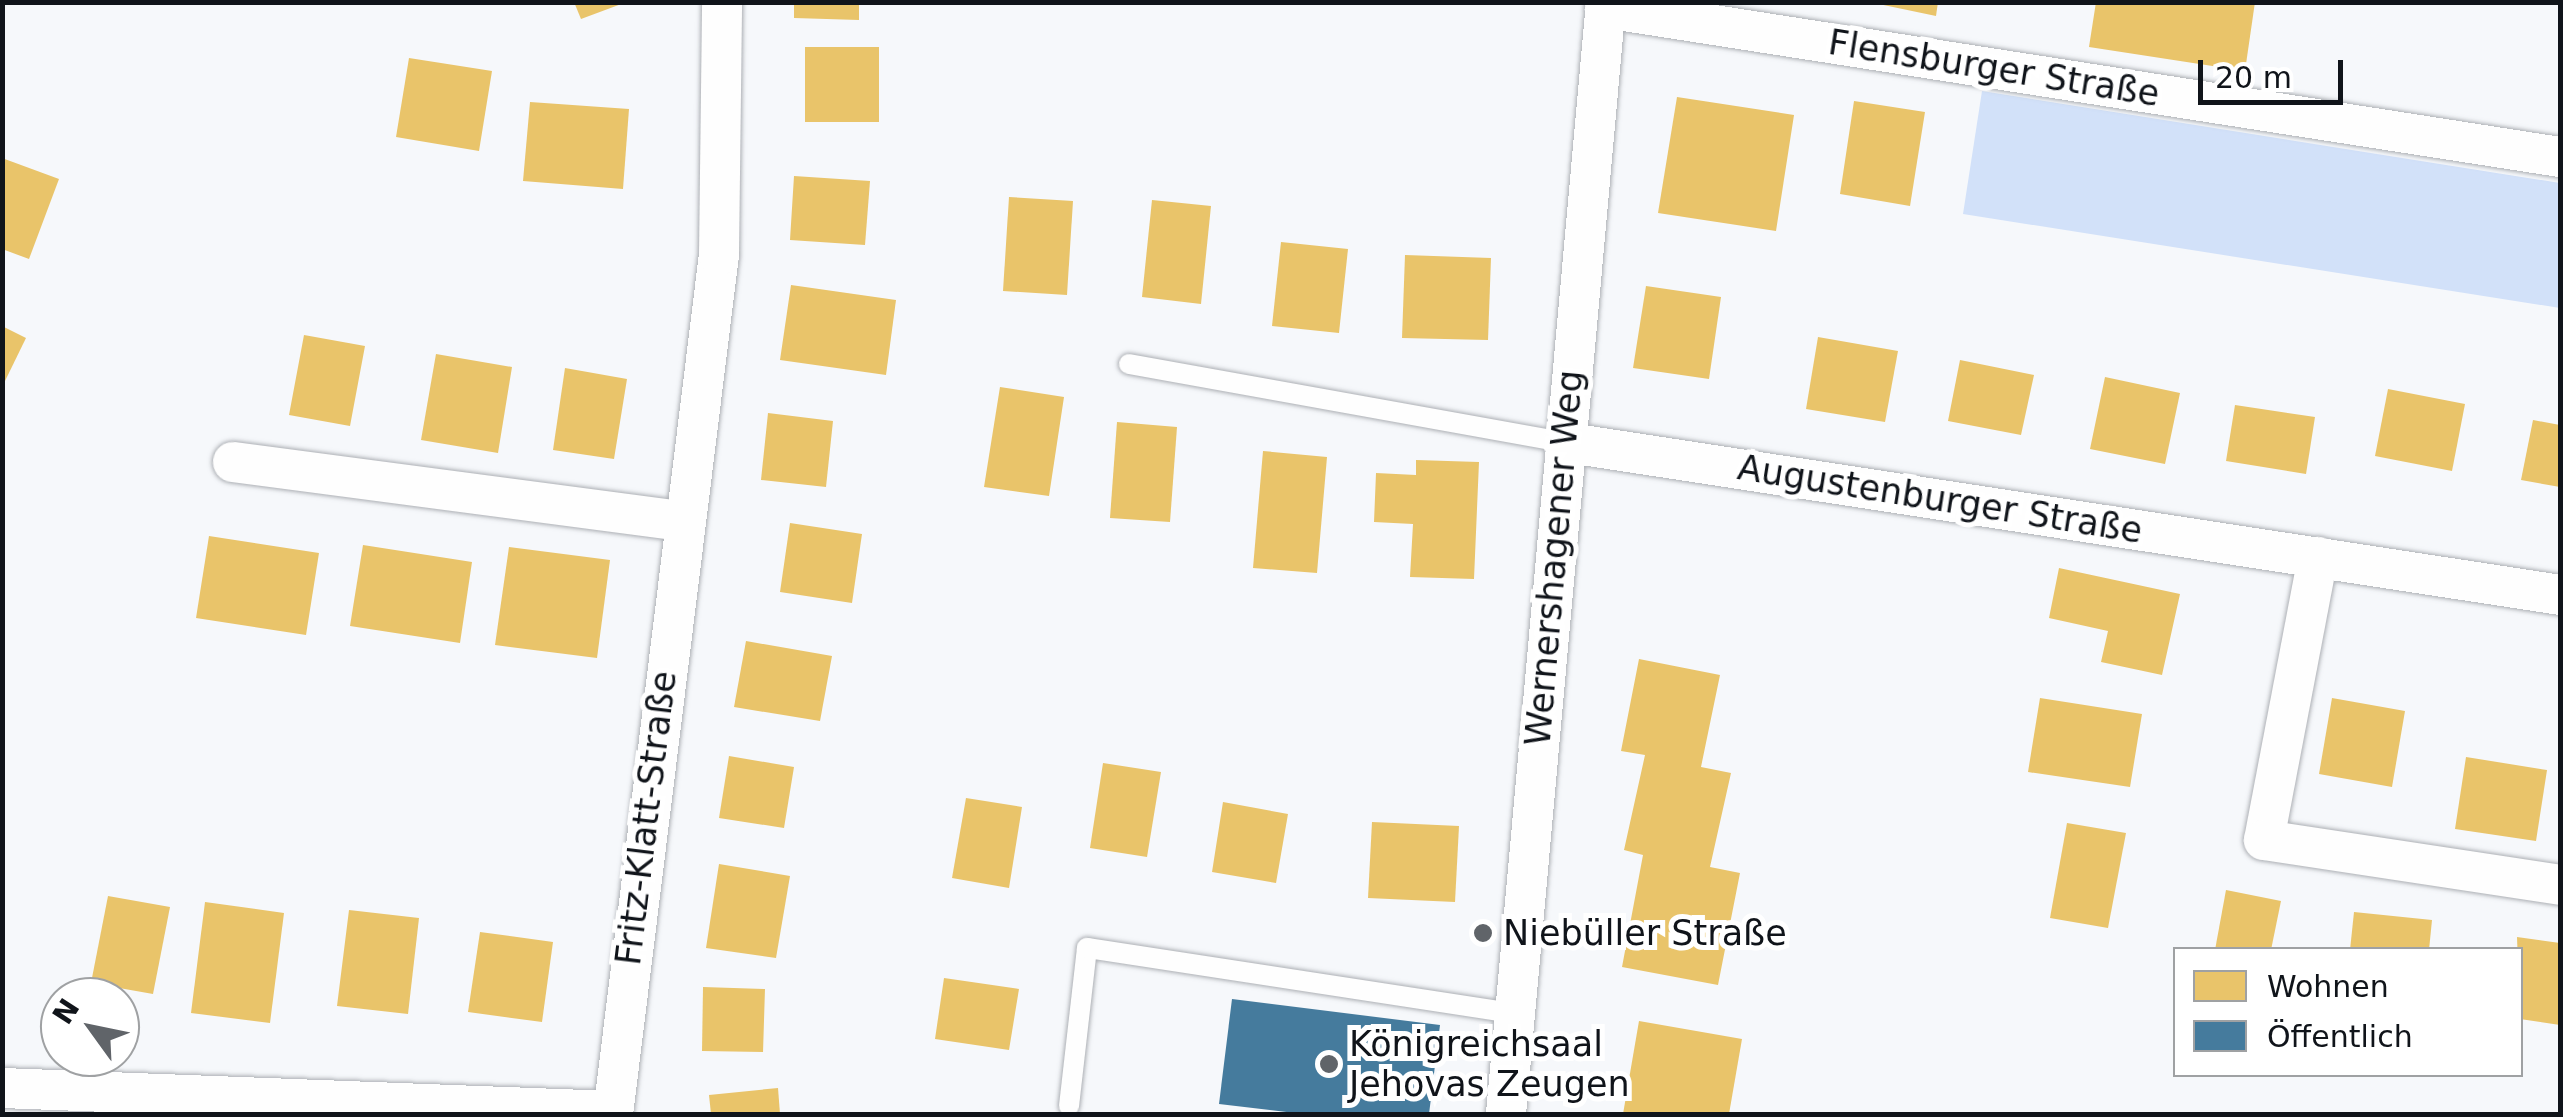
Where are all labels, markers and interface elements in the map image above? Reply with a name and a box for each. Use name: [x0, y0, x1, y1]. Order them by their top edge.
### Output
street label: Flensburger Straße: [1825, 21, 2163, 115]
scale bar: [2203, 40, 2348, 102]
text: 20 m: [2215, 60, 2292, 95]
street label: Wernershagener Weg: [1517, 368, 1591, 748]
street label: Augustenburger Straße: [1735, 446, 2145, 552]
street label: Fritz-Klatt-Straße: [607, 669, 685, 967]
place label: Niebüller Straße: [1503, 912, 1787, 954]
marker: Niebüller Straße: [1472, 922, 1494, 944]
legend: [2173, 947, 2523, 1077]
text: Wohnen: [2267, 969, 2389, 1004]
north arrow: [40, 977, 140, 1077]
text: N: [46, 993, 86, 1030]
text: Öffentlich: [2267, 1019, 2413, 1054]
place label: Königreichsaal Jehovas Zeugen: [1349, 1023, 1630, 1105]
marker: Königreichsaal Jehovas Zeugen: [1318, 1053, 1340, 1075]

